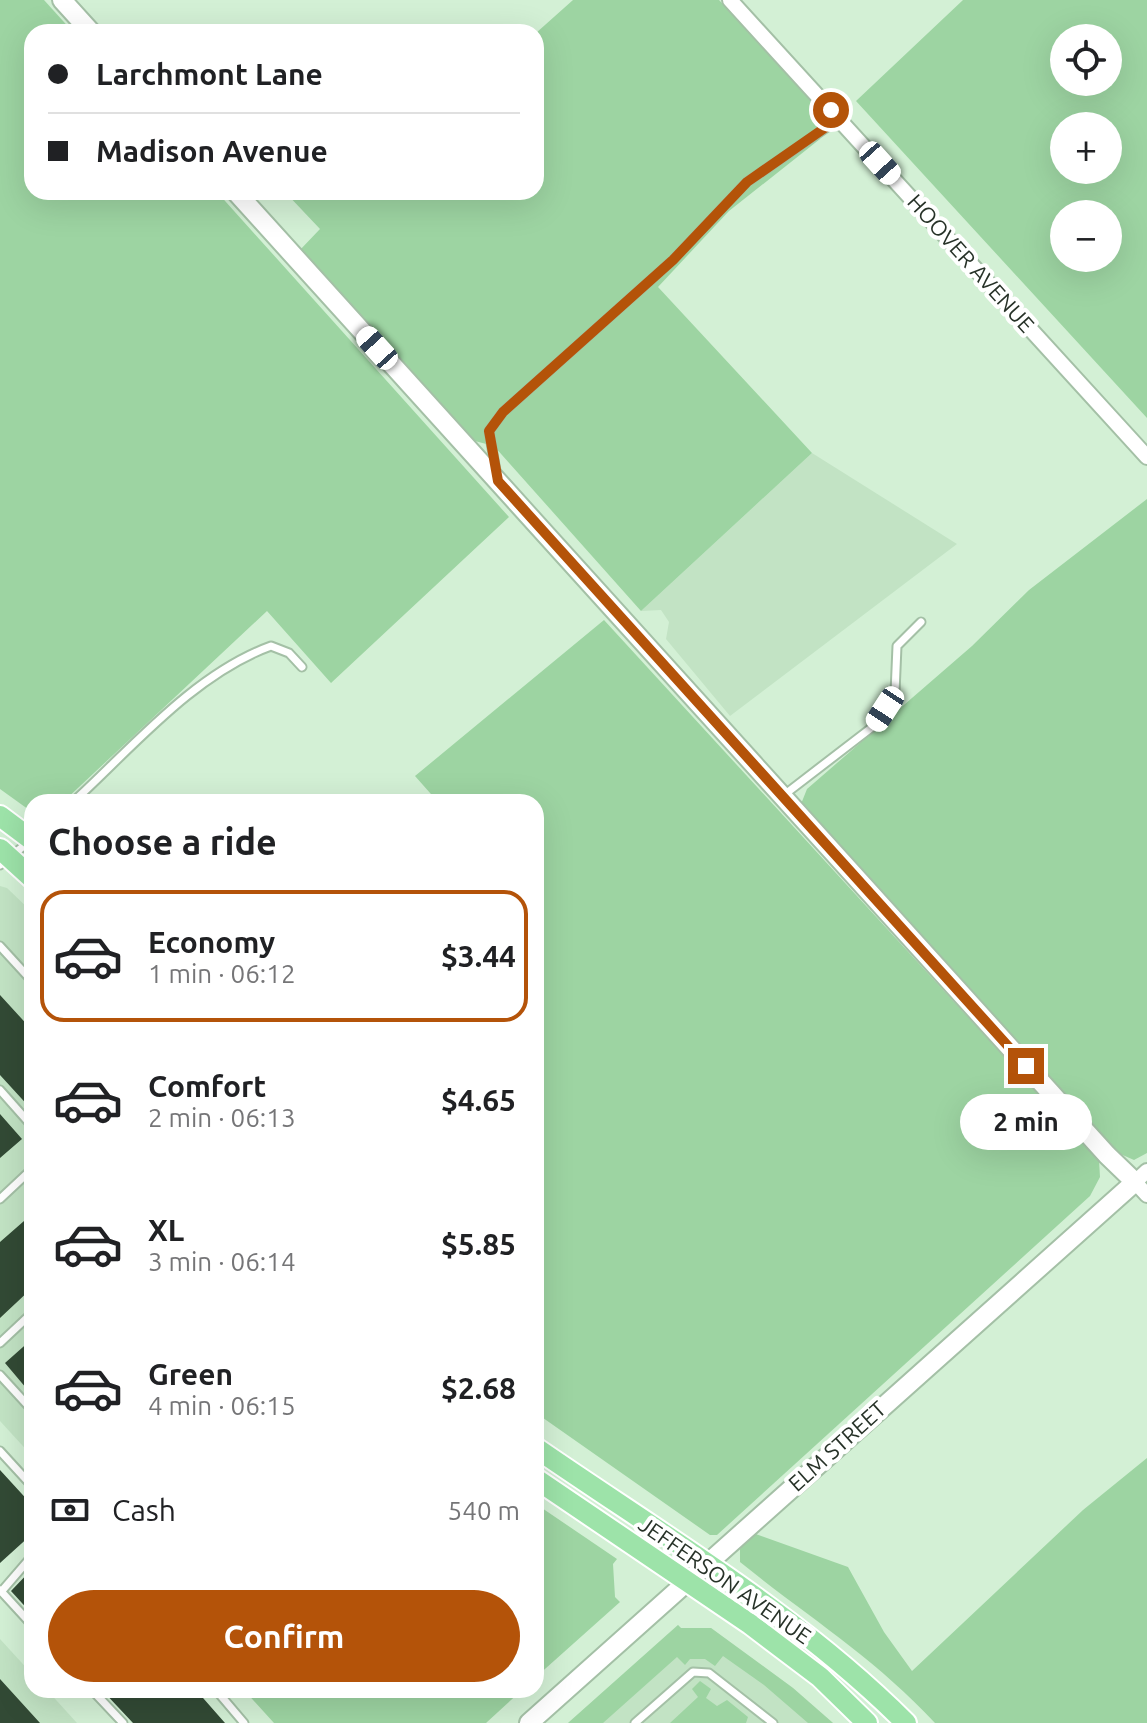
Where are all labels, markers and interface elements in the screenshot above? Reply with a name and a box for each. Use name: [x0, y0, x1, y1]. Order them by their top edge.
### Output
map controls: [1050, 24, 1122, 272]
button: locate: [1050, 24, 1122, 96]
text: Larchmont Lane: [96, 57, 323, 91]
route start: [813, 92, 849, 128]
button: +: [1050, 112, 1122, 184]
text: Madison Avenue: [96, 134, 328, 168]
car: [855, 137, 905, 189]
street label: HOOVER AVENUE: [903, 189, 1040, 337]
button: −: [1050, 200, 1122, 272]
car: [352, 322, 402, 374]
car: [862, 682, 908, 736]
text: Choose a ride: [48, 821, 277, 862]
icon: car: [52, 920, 124, 992]
text: Economy: [148, 925, 275, 959]
text: $3.44: [441, 939, 516, 973]
text: 1 min · 06:12: [148, 959, 296, 988]
route end: [1008, 1048, 1044, 1084]
icon: car: [52, 1064, 124, 1136]
text: Comfort: [148, 1069, 266, 1103]
text: $4.65: [441, 1083, 516, 1117]
callout: 2 min: [960, 1094, 1092, 1150]
text: 2 min · 06:13: [148, 1103, 296, 1132]
text: 2 min: [993, 1107, 1059, 1136]
icon: car: [52, 1208, 124, 1280]
text: XL: [148, 1213, 184, 1247]
text: $5.85: [441, 1227, 516, 1261]
text: 3 min · 06:14: [148, 1247, 296, 1276]
icon: car: [52, 1352, 124, 1424]
text: Green: [148, 1357, 233, 1391]
text: $2.68: [441, 1371, 516, 1405]
text: 4 min · 06:15: [148, 1391, 296, 1420]
street label: ELM STREET: [783, 1396, 890, 1496]
icon: cash: [48, 1488, 92, 1532]
text: Cash: [112, 1493, 176, 1527]
text: 540 m: [448, 1496, 520, 1525]
street label: JEFFERSON AVENUE: [634, 1511, 816, 1648]
button: Confirm: [48, 1590, 520, 1682]

